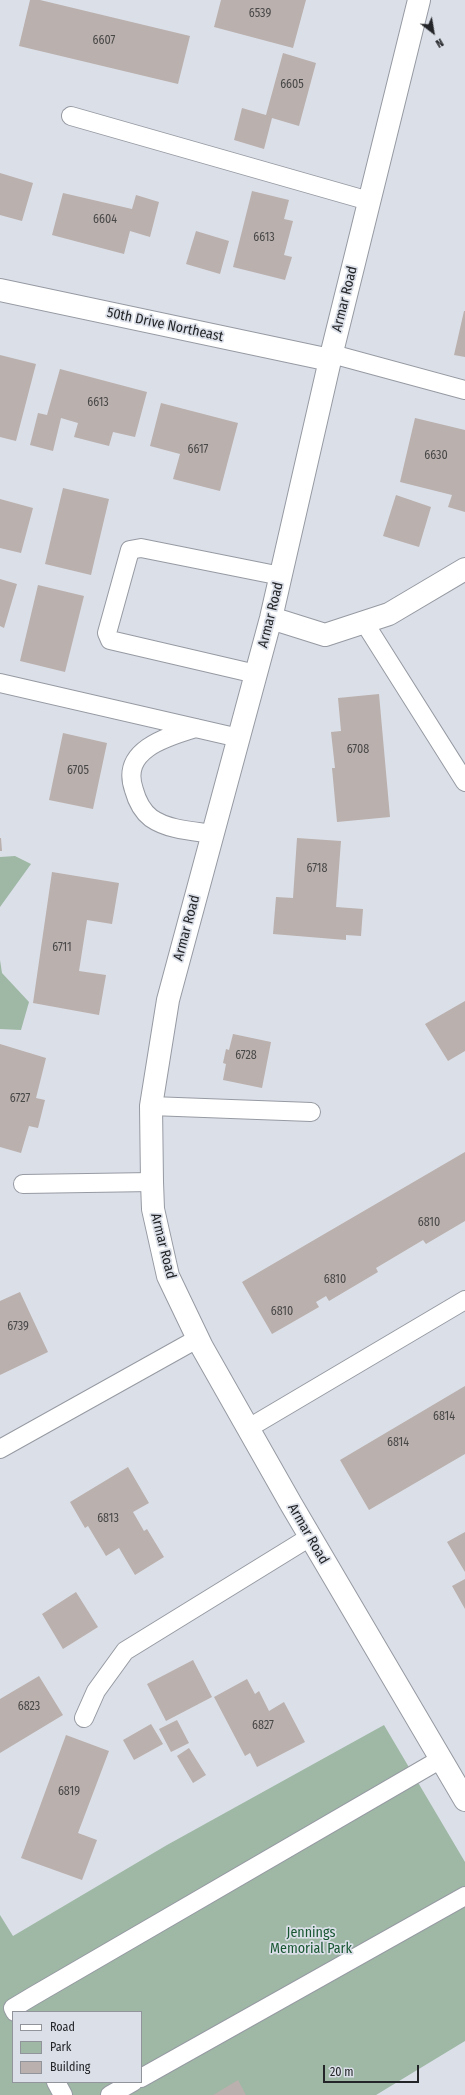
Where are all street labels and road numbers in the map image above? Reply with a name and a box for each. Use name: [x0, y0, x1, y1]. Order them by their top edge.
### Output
street label: Armar Road: [329, 264, 361, 334]
street label: 50th Drive Northeast: [105, 304, 225, 346]
street label: Armar Road: [255, 580, 287, 650]
street label: Armar Road: [170, 893, 204, 963]
street label: Armar Road: [147, 1211, 179, 1281]
street label: Armar Road: [284, 1501, 332, 1567]

